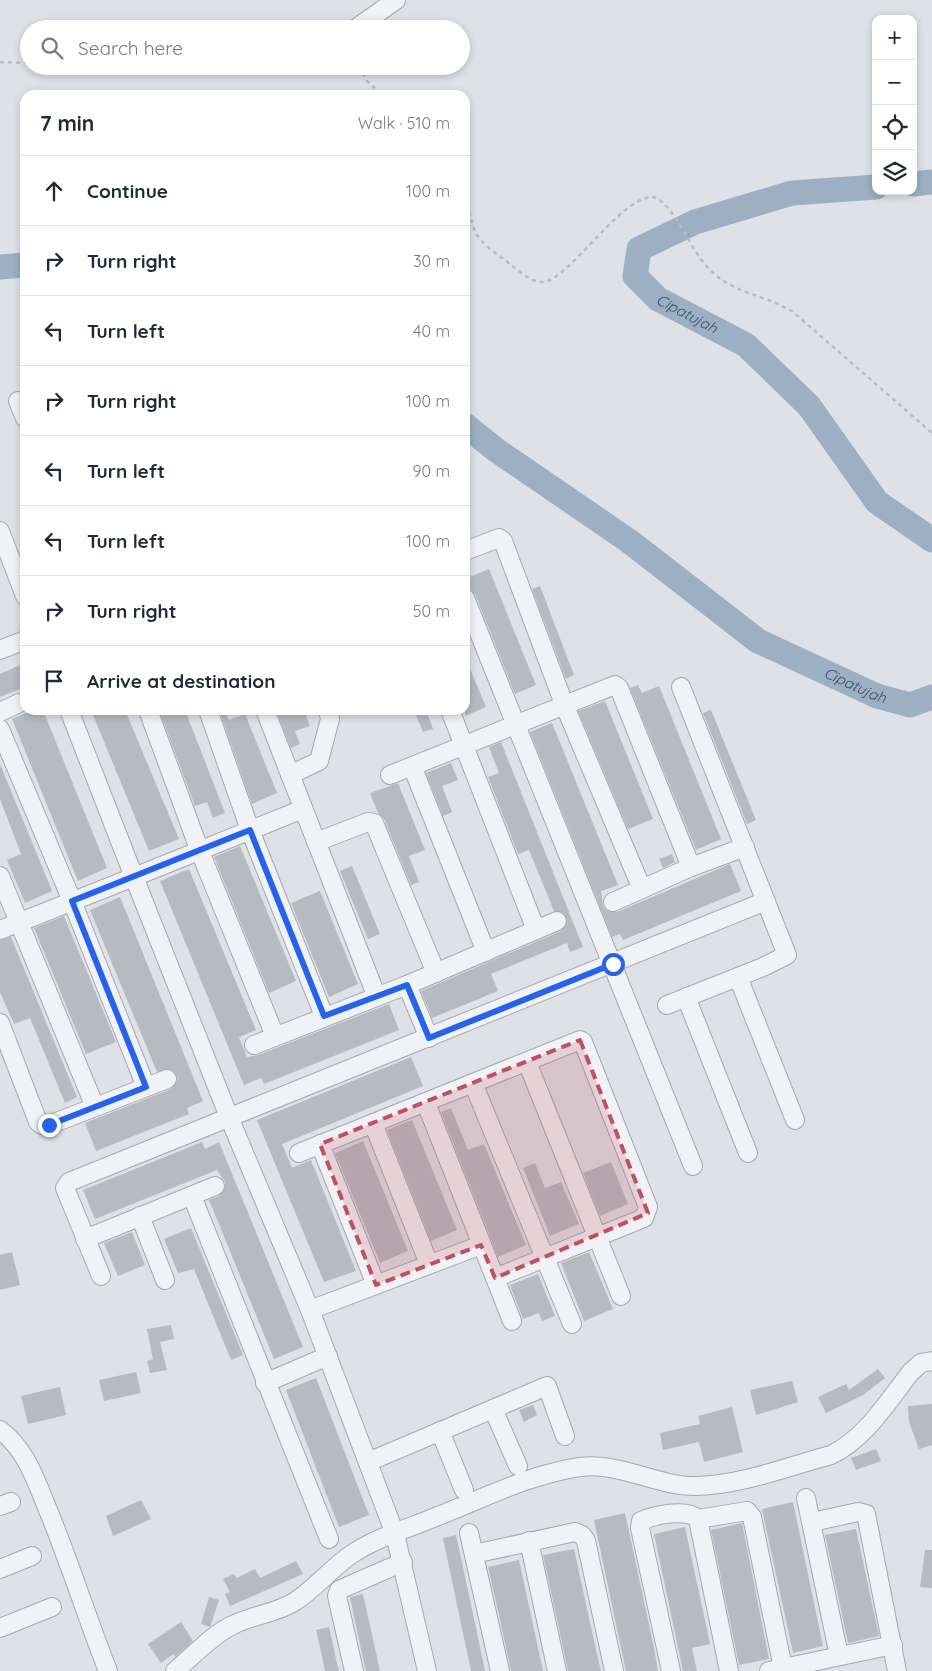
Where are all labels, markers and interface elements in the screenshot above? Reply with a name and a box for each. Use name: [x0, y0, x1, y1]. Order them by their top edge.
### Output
map controls: [872, 15, 917, 195]
button: +: [872, 15, 917, 60]
search box: [20, 20, 470, 75]
icon: search: [38, 34, 66, 62]
text: Search here: [78, 36, 183, 60]
button: −: [872, 60, 917, 105]
button: locate: [872, 105, 917, 150]
text: 7 min: [40, 110, 94, 136]
text: Walk · 510 m: [358, 113, 450, 133]
button: layers: [872, 150, 917, 195]
icon: ahead: [40, 177, 68, 205]
text: Continue: [87, 179, 168, 203]
text: 100 m: [406, 181, 450, 201]
icon: right: [40, 247, 68, 275]
text: Turn right: [87, 249, 176, 273]
text: 30 m: [413, 251, 450, 271]
water label: Cipatujah: [653, 290, 721, 338]
icon: left: [40, 317, 68, 345]
text: Turn left: [87, 319, 165, 343]
text: 40 m: [413, 321, 450, 341]
icon: right: [40, 387, 68, 415]
text: Turn right: [87, 389, 176, 413]
text: 100 m: [406, 391, 450, 411]
icon: left: [40, 457, 68, 485]
text: Turn left: [87, 459, 165, 483]
text: 90 m: [413, 461, 450, 481]
icon: left: [40, 527, 68, 555]
text: Turn left: [87, 529, 165, 553]
text: 100 m: [406, 531, 450, 551]
icon: right: [40, 597, 68, 625]
text: Turn right: [87, 599, 176, 623]
text: 50 m: [413, 601, 450, 621]
water label: Cipatujah: [821, 663, 889, 707]
icon: arrive: [40, 667, 68, 695]
text: Arrive at destination: [87, 669, 276, 693]
route start: [602, 953, 625, 976]
route end: [38, 1114, 61, 1137]

